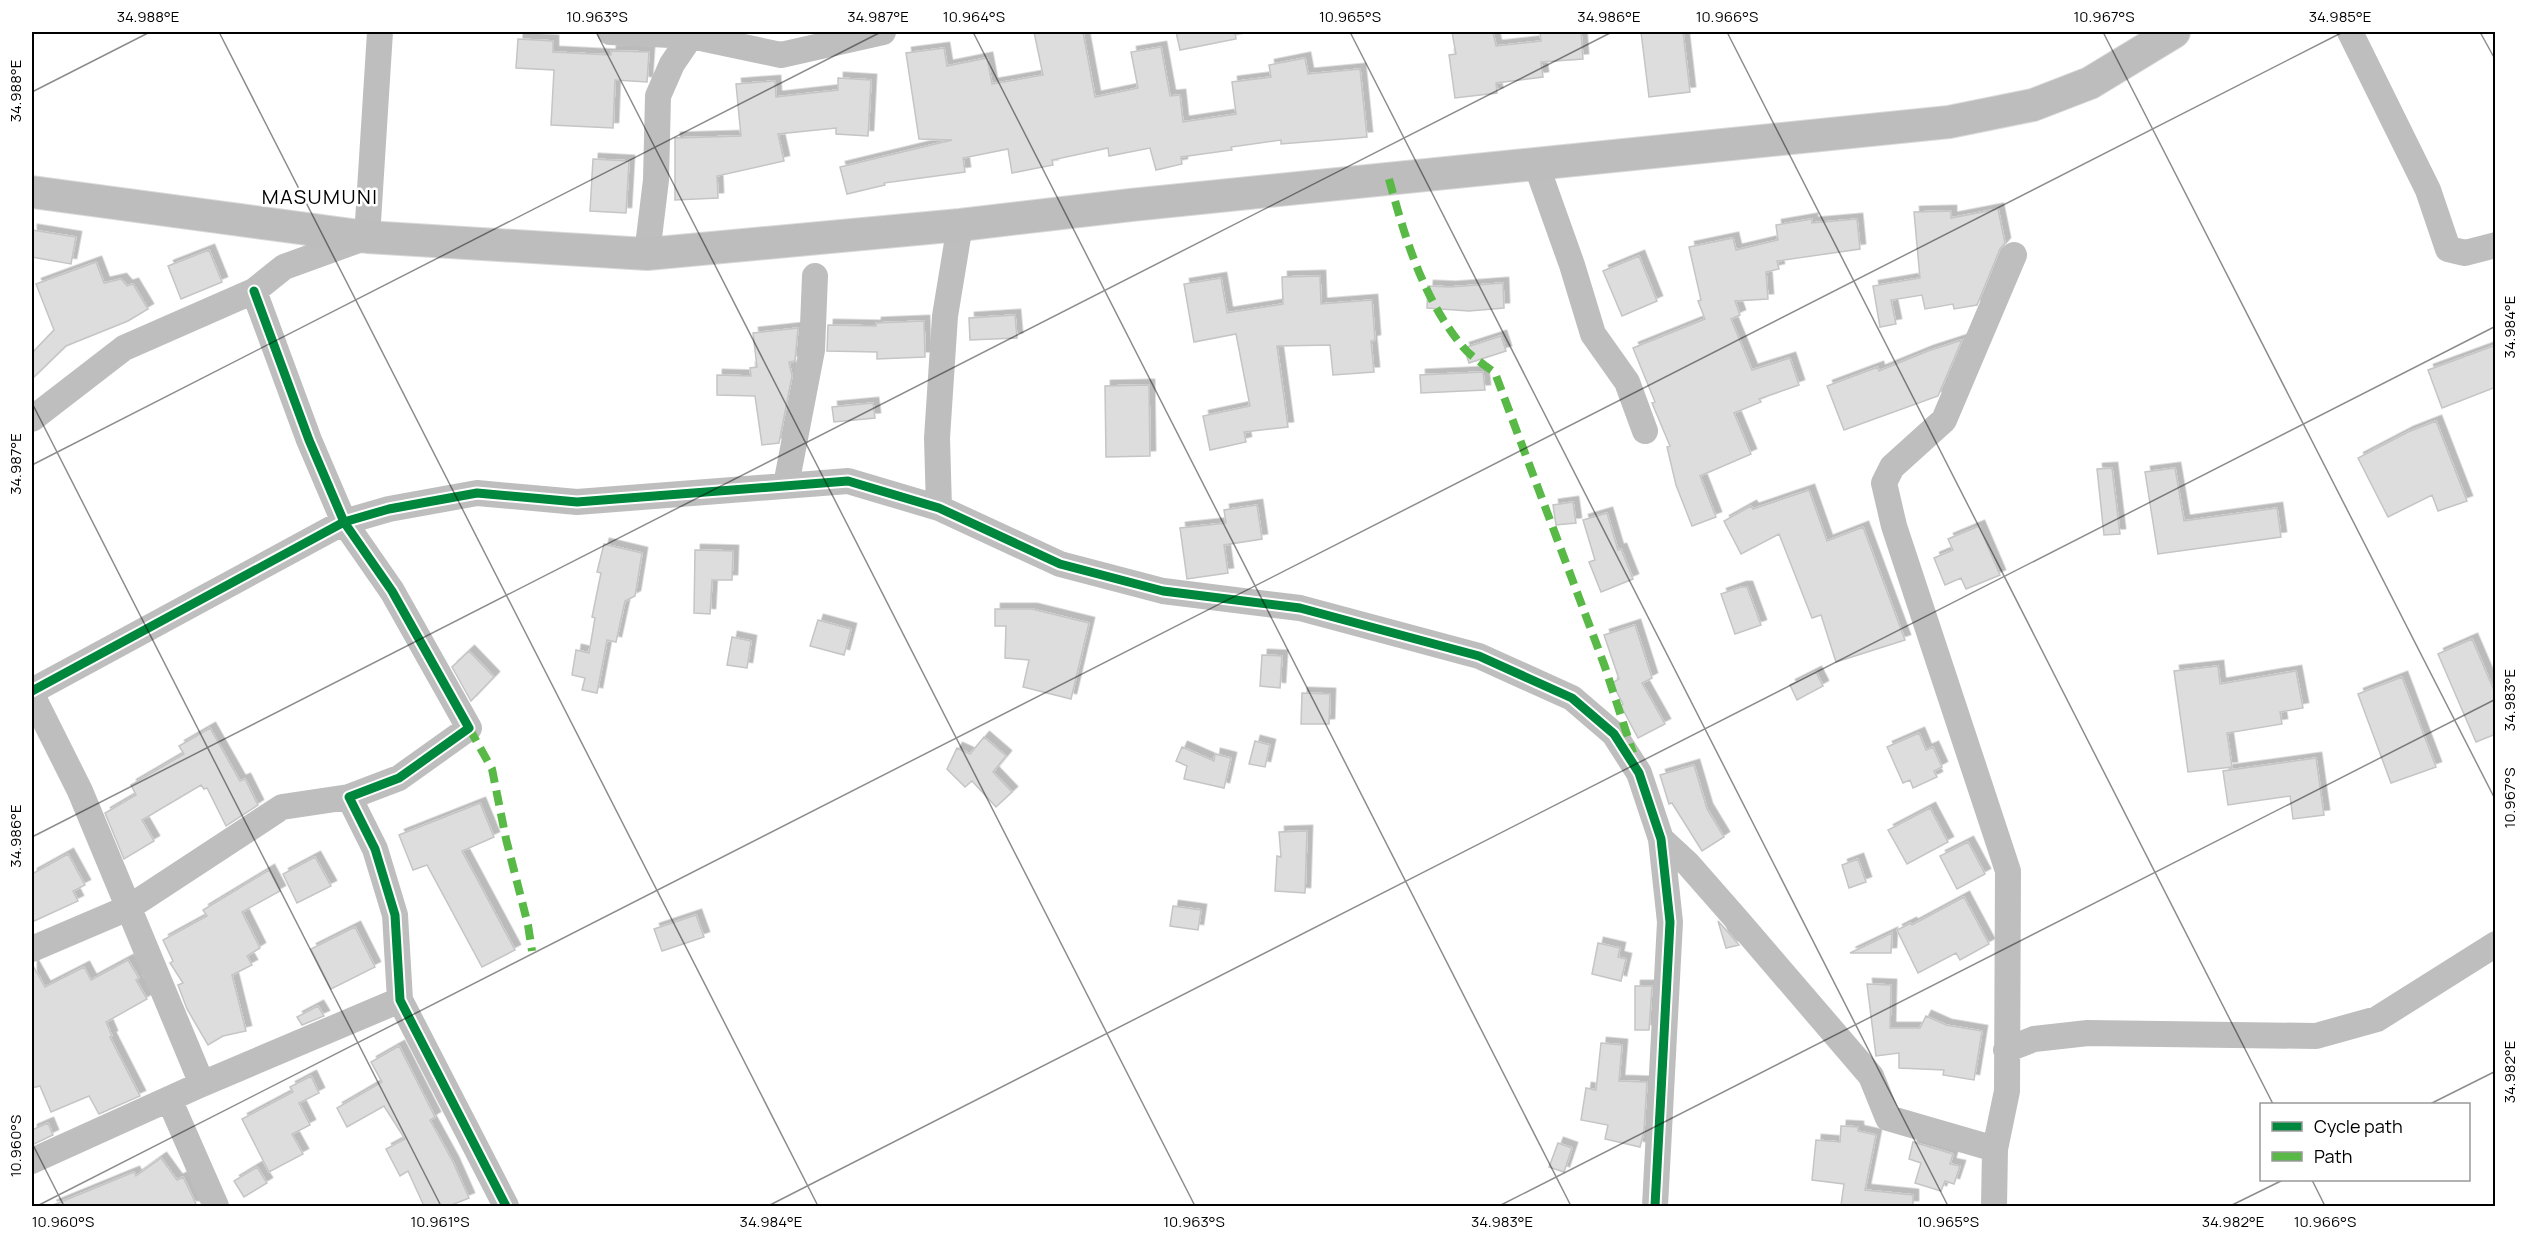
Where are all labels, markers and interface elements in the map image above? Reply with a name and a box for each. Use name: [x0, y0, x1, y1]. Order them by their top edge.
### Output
text: 34.988°E: [117, 6, 179, 27]
text: 10.963°S: [566, 6, 628, 27]
text: 34.987°E: [847, 6, 909, 27]
text: 10.964°S: [943, 6, 1005, 27]
text: 10.965°S: [1319, 6, 1381, 27]
text: 34.986°E: [1577, 6, 1641, 27]
text: 10.966°S: [1696, 6, 1758, 27]
text: 10.967°S: [2074, 6, 2134, 27]
text: 34.985°E: [2309, 6, 2371, 27]
text: 34.988°E: [5, 60, 26, 122]
district label: MASUMUNI: [262, 183, 378, 210]
text: 34.984°E: [2499, 296, 2520, 358]
text: 34.987°E: [5, 433, 26, 495]
text: 34.983°E: [2499, 669, 2520, 731]
text: 10.967°S: [2499, 768, 2520, 828]
text: 34.986°E: [5, 804, 26, 868]
text: 34.982°E: [2499, 1041, 2520, 1103]
legend: [2260, 1103, 2470, 1181]
text: Cycle path: [2314, 1114, 2403, 1138]
text: 10.960°S: [5, 1115, 26, 1177]
text: Path: [2314, 1144, 2352, 1168]
text: 10.960°S: [32, 1211, 94, 1232]
text: 10.961°S: [410, 1211, 470, 1232]
text: 34.984°E: [740, 1211, 802, 1232]
text: 10.963°S: [1163, 1211, 1225, 1232]
text: 34.983°E: [1471, 1211, 1533, 1232]
text: 10.965°S: [1917, 1211, 1979, 1232]
text: 34.982°E: [2202, 1211, 2264, 1232]
text: 10.966°S: [2294, 1211, 2356, 1232]

